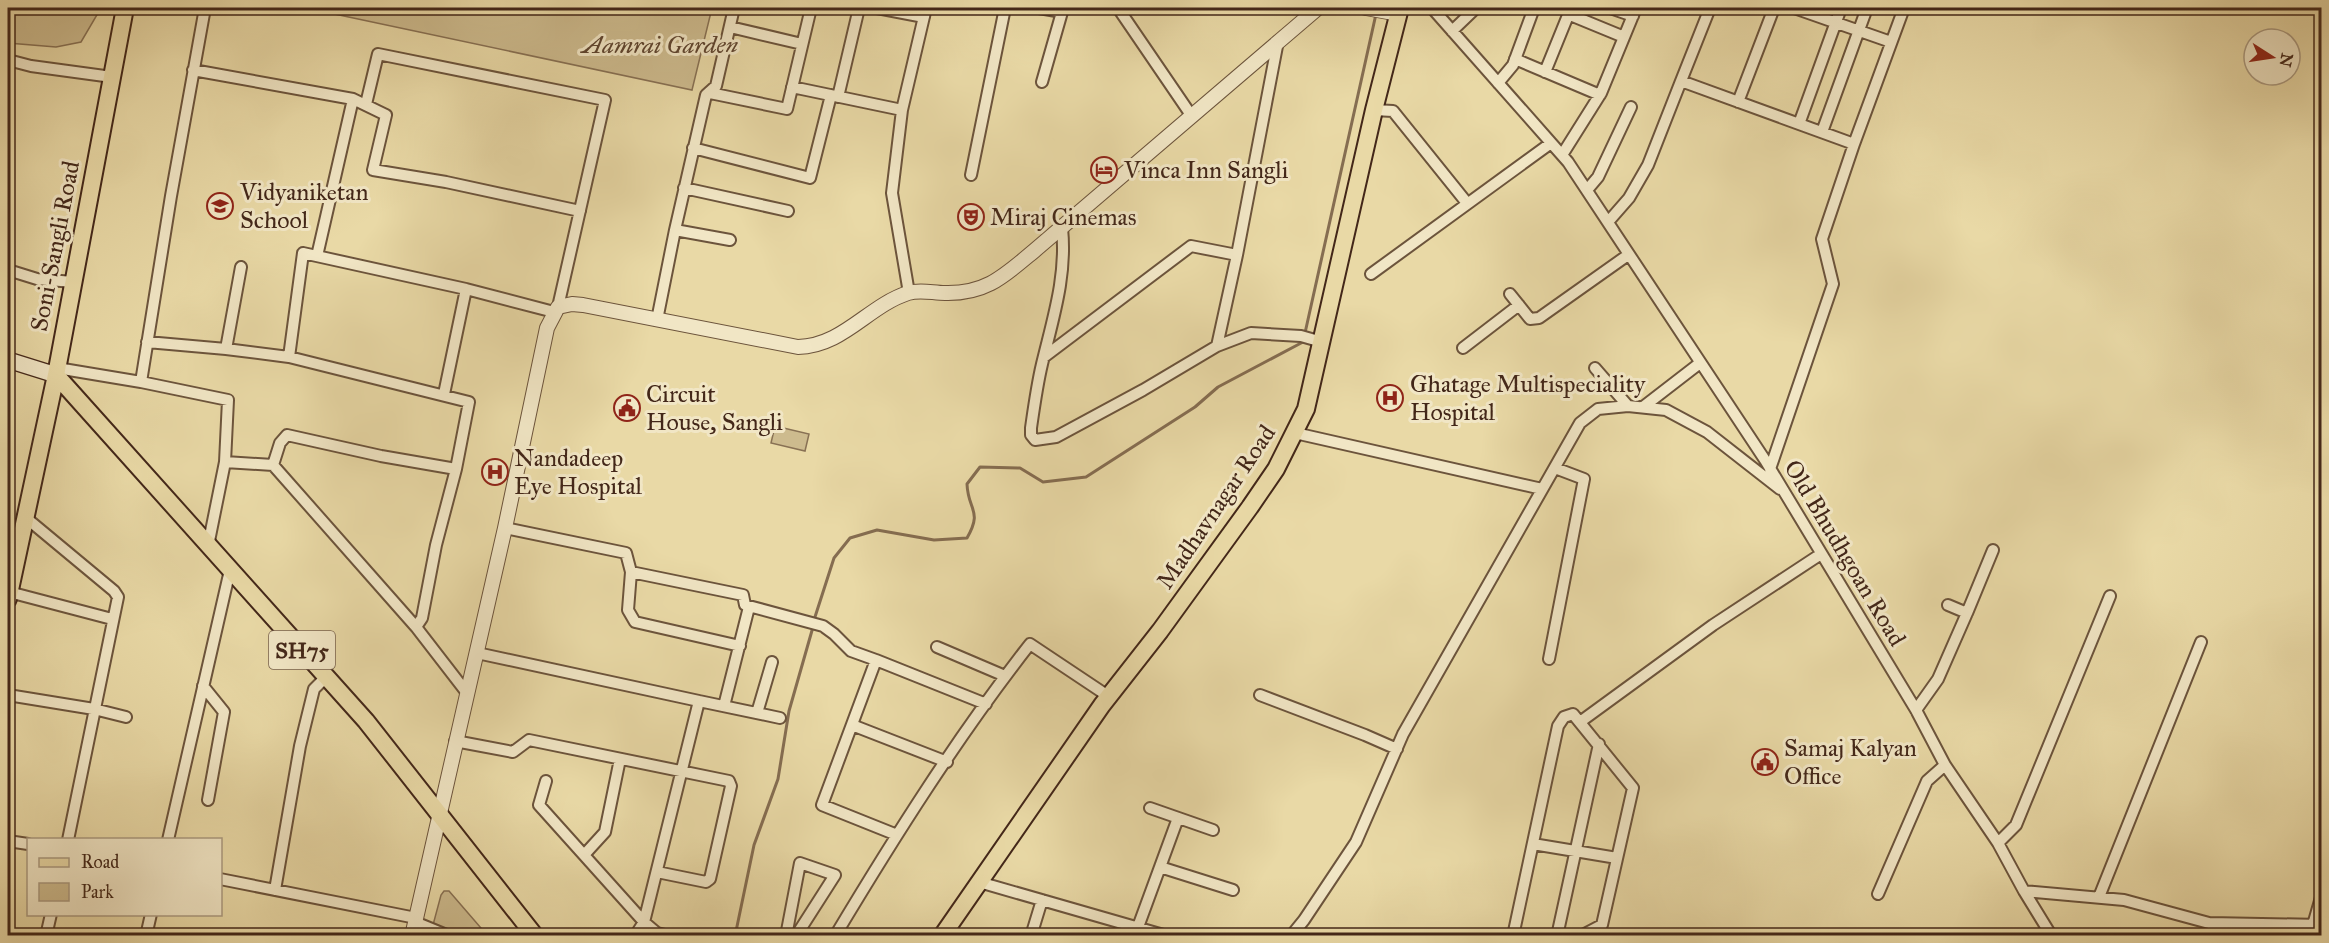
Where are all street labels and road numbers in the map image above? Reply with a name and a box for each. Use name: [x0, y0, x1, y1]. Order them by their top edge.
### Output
street label: Soni-Sangli Road: [24, 158, 86, 334]
street label: Madhavnagar Road: [1150, 419, 1282, 595]
street label: Old Bhudhgoan Road: [1778, 454, 1912, 652]
road number: SH75: [269, 631, 335, 669]

